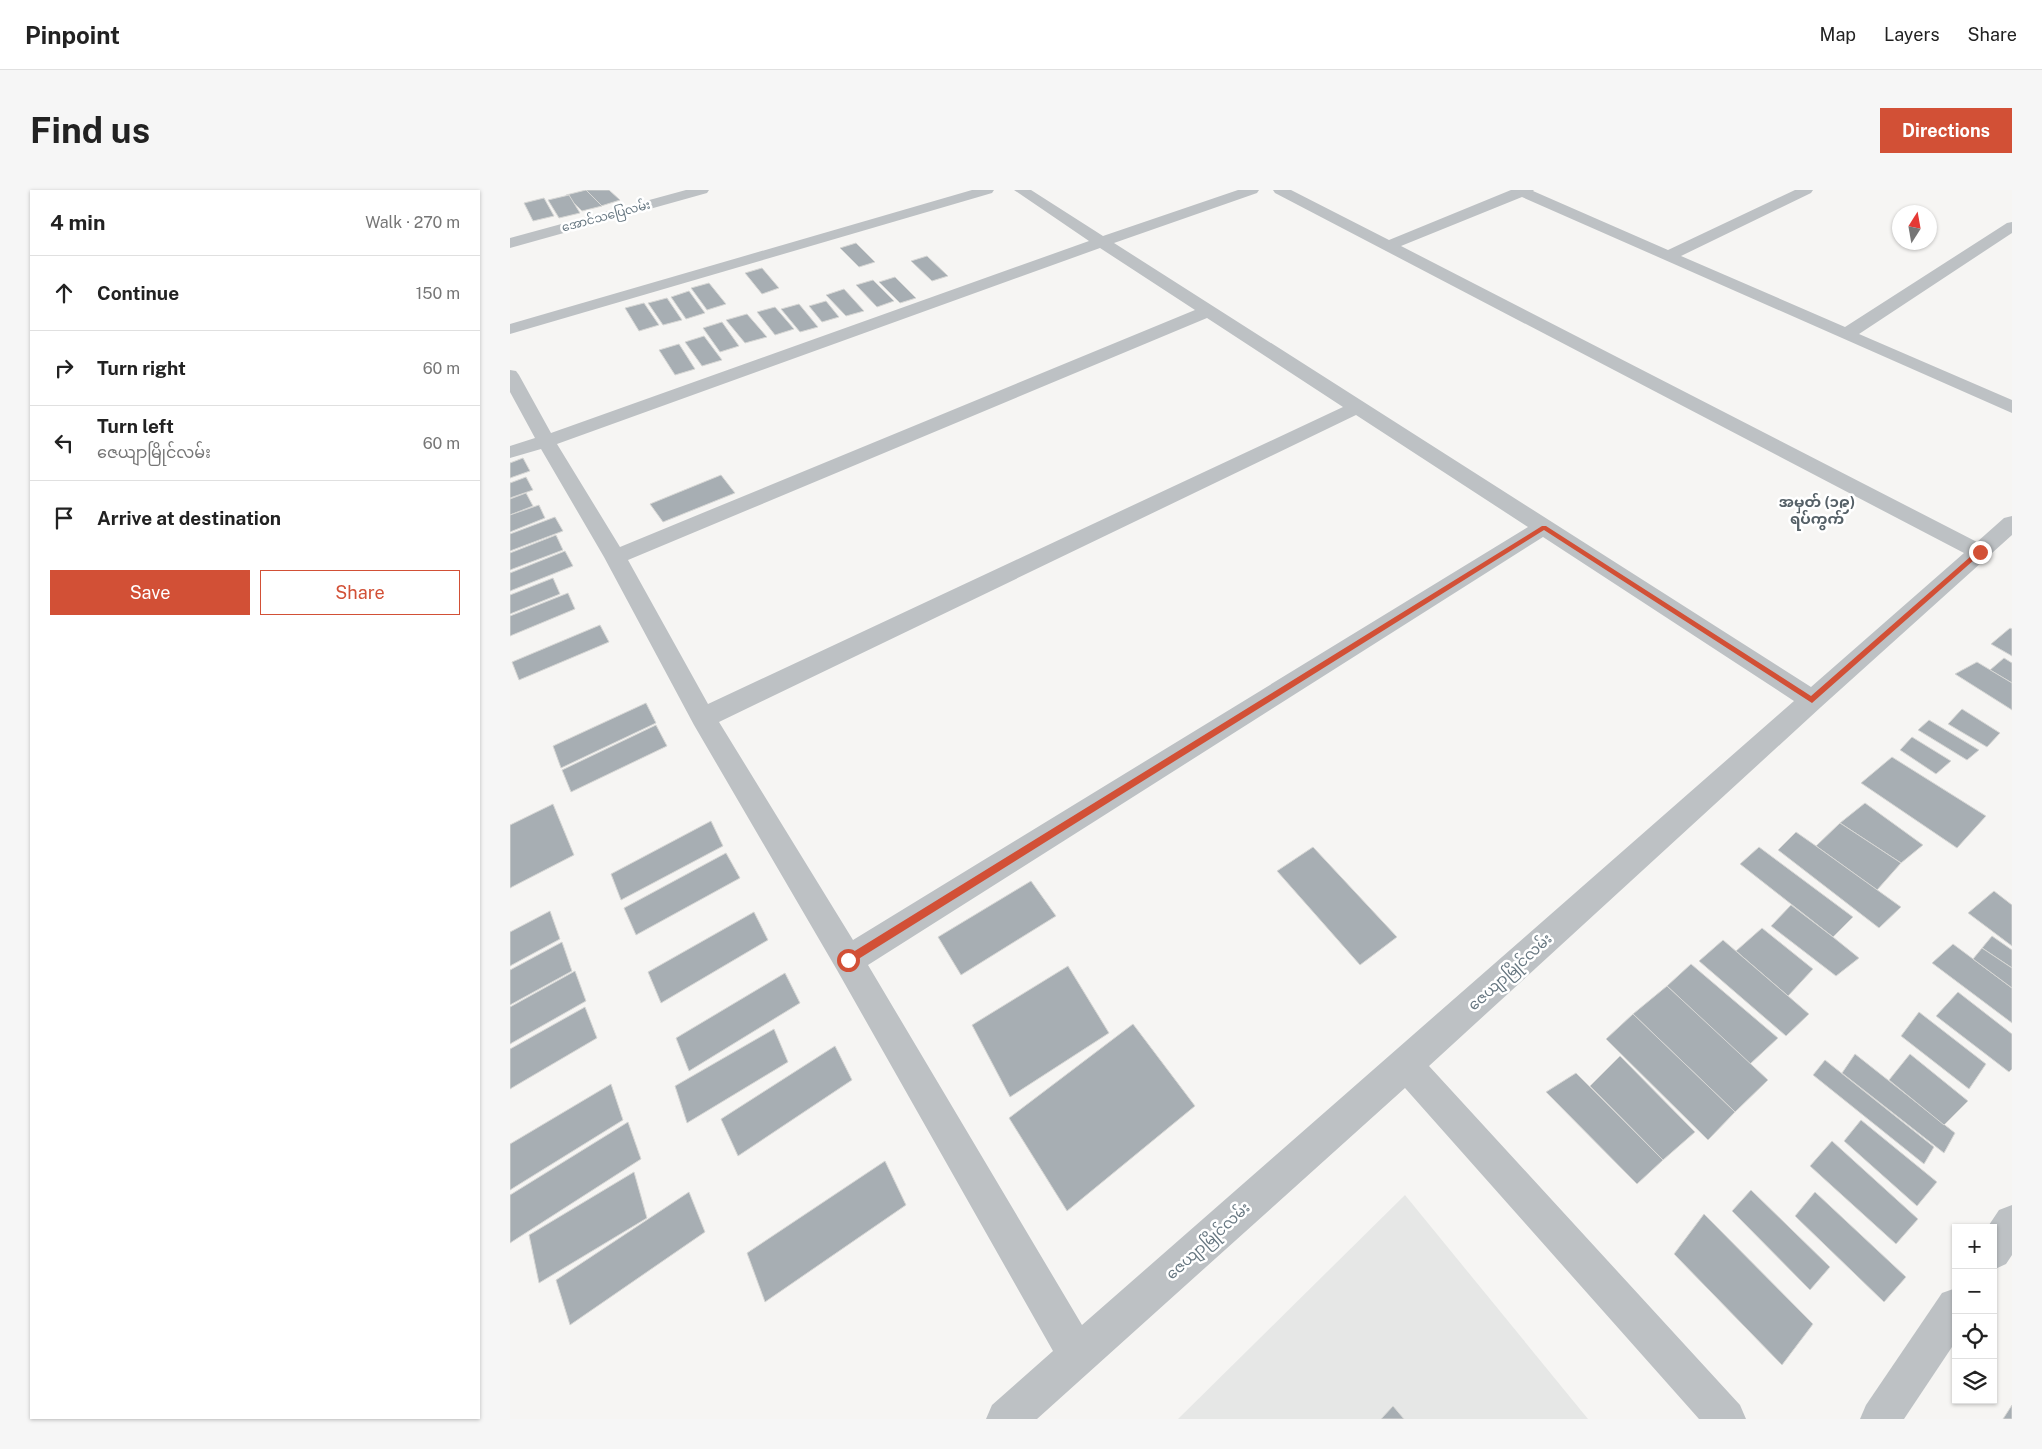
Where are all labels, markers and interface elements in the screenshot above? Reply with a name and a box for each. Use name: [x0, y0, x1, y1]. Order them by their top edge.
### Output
text: Pinpoint: [25, 21, 120, 49]
text: Map: [1820, 24, 1856, 45]
text: Layers: [1884, 24, 1940, 45]
text: Share: [1968, 24, 2017, 45]
button: Directions: [1880, 108, 2012, 153]
text: Find us: [30, 110, 150, 151]
street label: အောင်သပြေလမ်း: [560, 196, 653, 237]
north arrow: [1892, 205, 1937, 250]
text: 4 min: [50, 210, 105, 235]
text: Walk · 270 m: [365, 213, 460, 232]
icon: ahead: [50, 279, 78, 307]
text: Continue: [97, 282, 179, 304]
text: 150 m: [416, 284, 460, 303]
icon: right: [50, 354, 78, 382]
text: Turn right: [97, 357, 186, 379]
text: 60 m: [423, 359, 460, 378]
text: Turn left: [97, 415, 174, 437]
icon: left: [50, 429, 78, 457]
text: 60 m: [423, 434, 460, 453]
text: ဇေယျာမြိုင်လမ်း: [97, 443, 211, 462]
district label: အမှတ် (၁၉) ရပ်ကွက်: [1779, 492, 1855, 531]
icon: arrive: [50, 504, 78, 532]
text: Arrive at destination: [97, 507, 281, 529]
route end: [1969, 541, 1992, 564]
button: Save: [50, 570, 250, 615]
button: Share: [260, 570, 460, 615]
street label: ဇေယျာမြိုင်လမ်း: [1464, 929, 1558, 1017]
route start: [837, 949, 860, 972]
street label: ဇေယျာမြိုင်လမ်း: [1162, 1198, 1256, 1286]
map controls: [1952, 1224, 1997, 1404]
button: +: [1952, 1224, 1997, 1269]
button: −: [1952, 1269, 1997, 1314]
button: locate: [1952, 1314, 1997, 1359]
button: layers: [1952, 1359, 1997, 1404]

